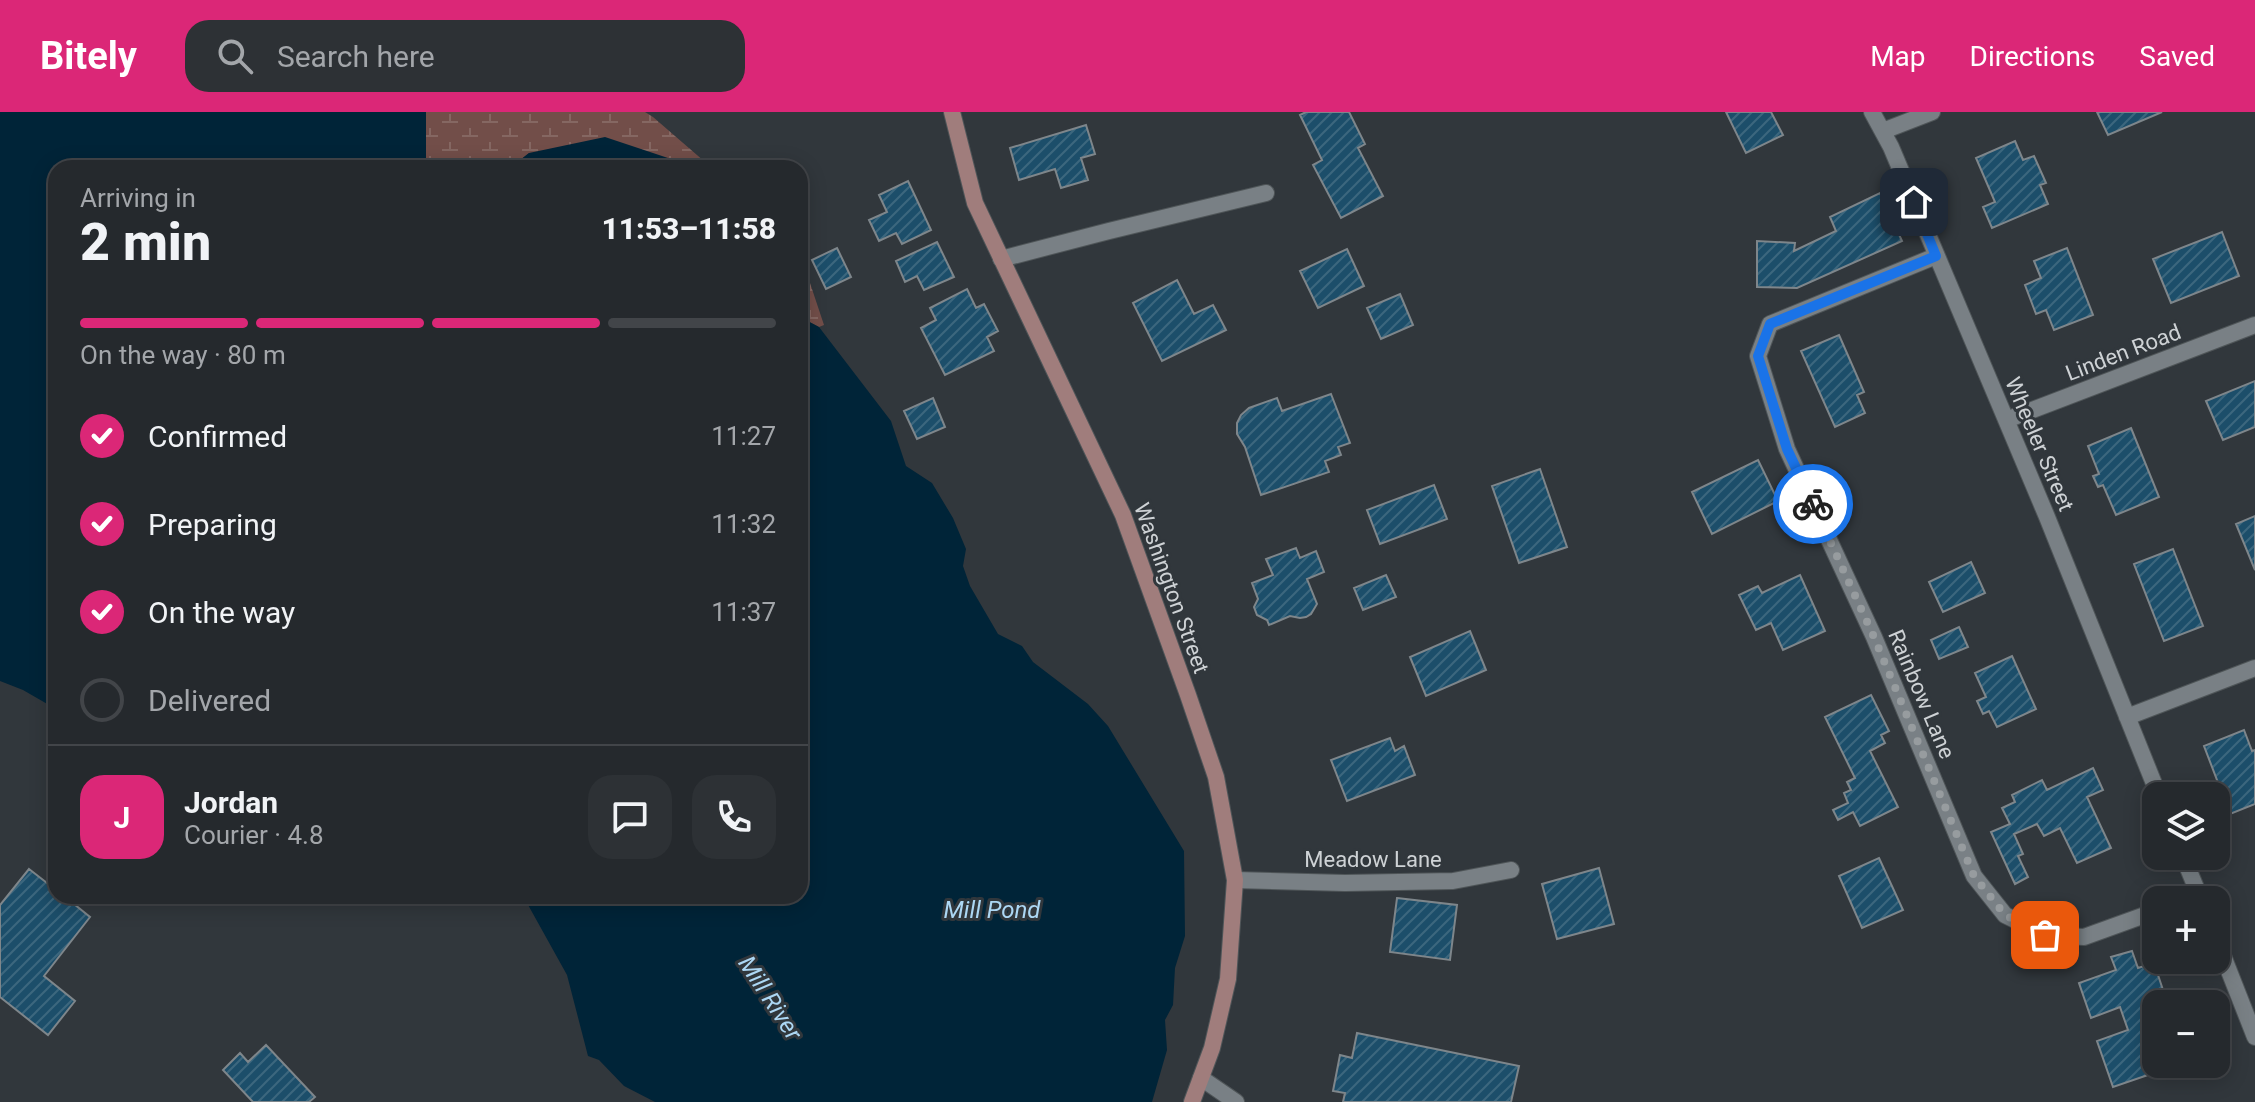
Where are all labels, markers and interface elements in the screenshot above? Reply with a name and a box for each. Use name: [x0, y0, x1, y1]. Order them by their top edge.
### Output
search box: [185, 20, 745, 92]
text: Bitely: [40, 34, 137, 78]
icon: search: [213, 34, 257, 78]
text: Search here: [277, 39, 435, 74]
text: Map: [1870, 40, 1926, 73]
text: Directions: [1970, 40, 2095, 73]
text: Saved: [2139, 40, 2215, 73]
pin: [1880, 168, 1948, 236]
icon: home: [1892, 180, 1936, 224]
text: Arriving in: [80, 183, 196, 213]
text: 11:53–11:58: [601, 211, 776, 246]
text: 2 min: [80, 212, 211, 273]
street label: Linden Road: [2062, 319, 2184, 386]
text: On the way · 80 m: [80, 340, 286, 370]
street label: Wheeler Street: [2000, 374, 2079, 515]
icon: check: [80, 414, 124, 458]
text: Confirmed: [148, 419, 287, 454]
text: 11:27: [711, 421, 776, 451]
courier: [1773, 464, 1853, 544]
icon: bike: [1791, 482, 1835, 526]
street label: Washington Street: [1129, 499, 1214, 677]
icon: check: [80, 502, 124, 546]
text: Preparing: [148, 507, 277, 542]
text: 11:32: [711, 509, 776, 539]
icon: check: [80, 590, 124, 634]
text: On the way: [148, 595, 295, 630]
text: 11:37: [711, 597, 776, 627]
street label: Rainbow Lane: [1883, 626, 1960, 762]
text: Delivered: [148, 683, 271, 718]
button: chat: [588, 775, 672, 859]
button: phone: [692, 775, 776, 859]
map controls: [2142, 782, 2230, 1078]
button: layers: [2142, 782, 2230, 870]
text: Jordan: [184, 785, 278, 820]
text: J: [114, 800, 130, 835]
text: Courier · 4.8: [184, 820, 324, 850]
street label: Meadow Lane: [1304, 847, 1442, 872]
button: +: [2142, 886, 2230, 974]
water label: Mill Pond: [944, 896, 1041, 924]
pin: [2011, 901, 2079, 969]
icon: bag: [2023, 913, 2067, 957]
water label: Mill River: [733, 951, 808, 1046]
button: −: [2142, 990, 2230, 1078]

